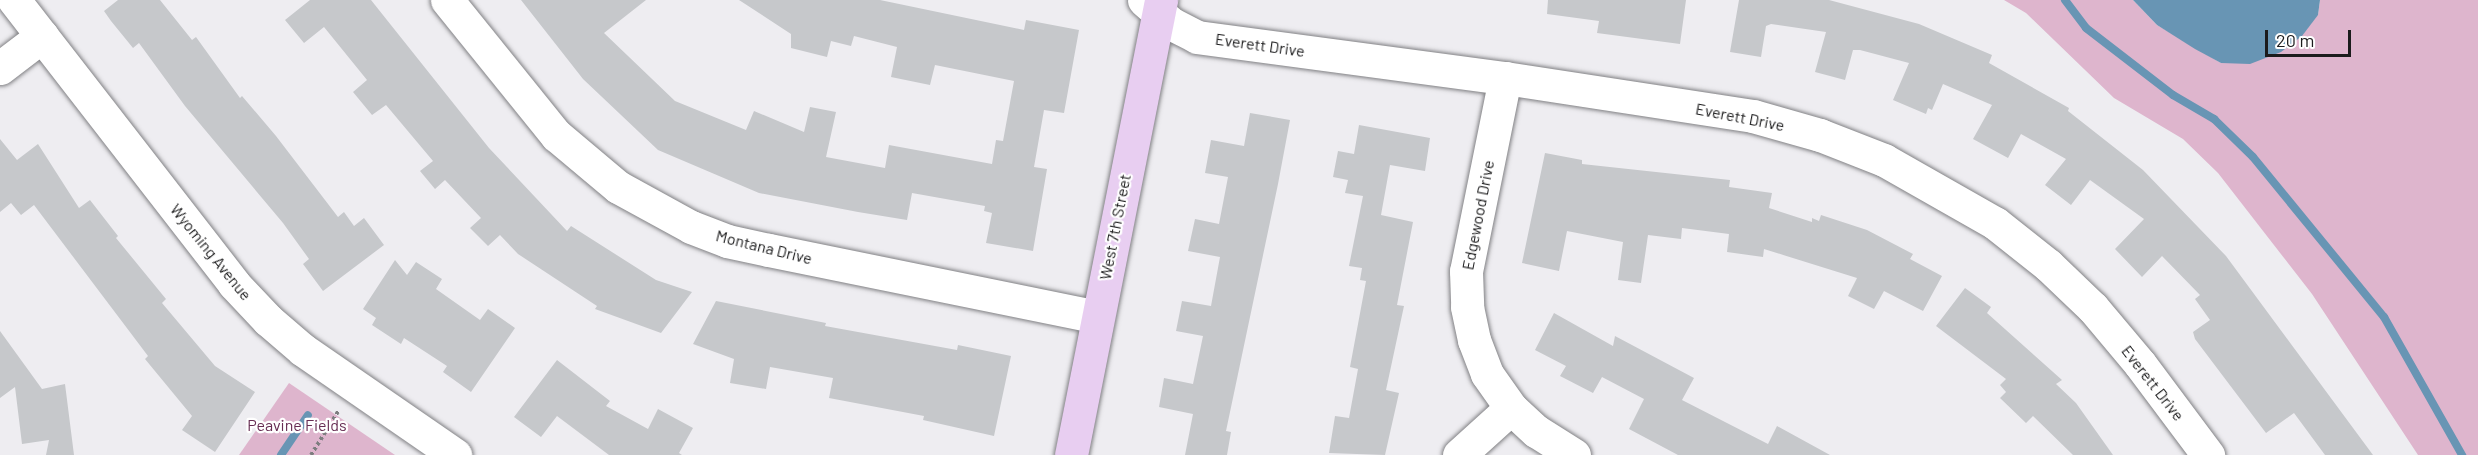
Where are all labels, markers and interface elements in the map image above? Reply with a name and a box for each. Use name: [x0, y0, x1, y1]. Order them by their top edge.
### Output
scale bar: [2268, 18, 2354, 56]
street label: Everett Drive: [1214, 29, 1306, 61]
text: 20 m: [2276, 29, 2314, 51]
street label: Everett Drive: [1694, 99, 1786, 135]
street label: Edgewood Drive: [1458, 158, 1498, 272]
street label: West 7th Street: [1095, 173, 1135, 281]
street label: Wyoming Avenue: [166, 200, 256, 304]
street label: Montana Drive: [714, 226, 814, 268]
street label: Everett Drive: [2118, 342, 2188, 424]
park label: Peavine Fields: [247, 415, 347, 435]

